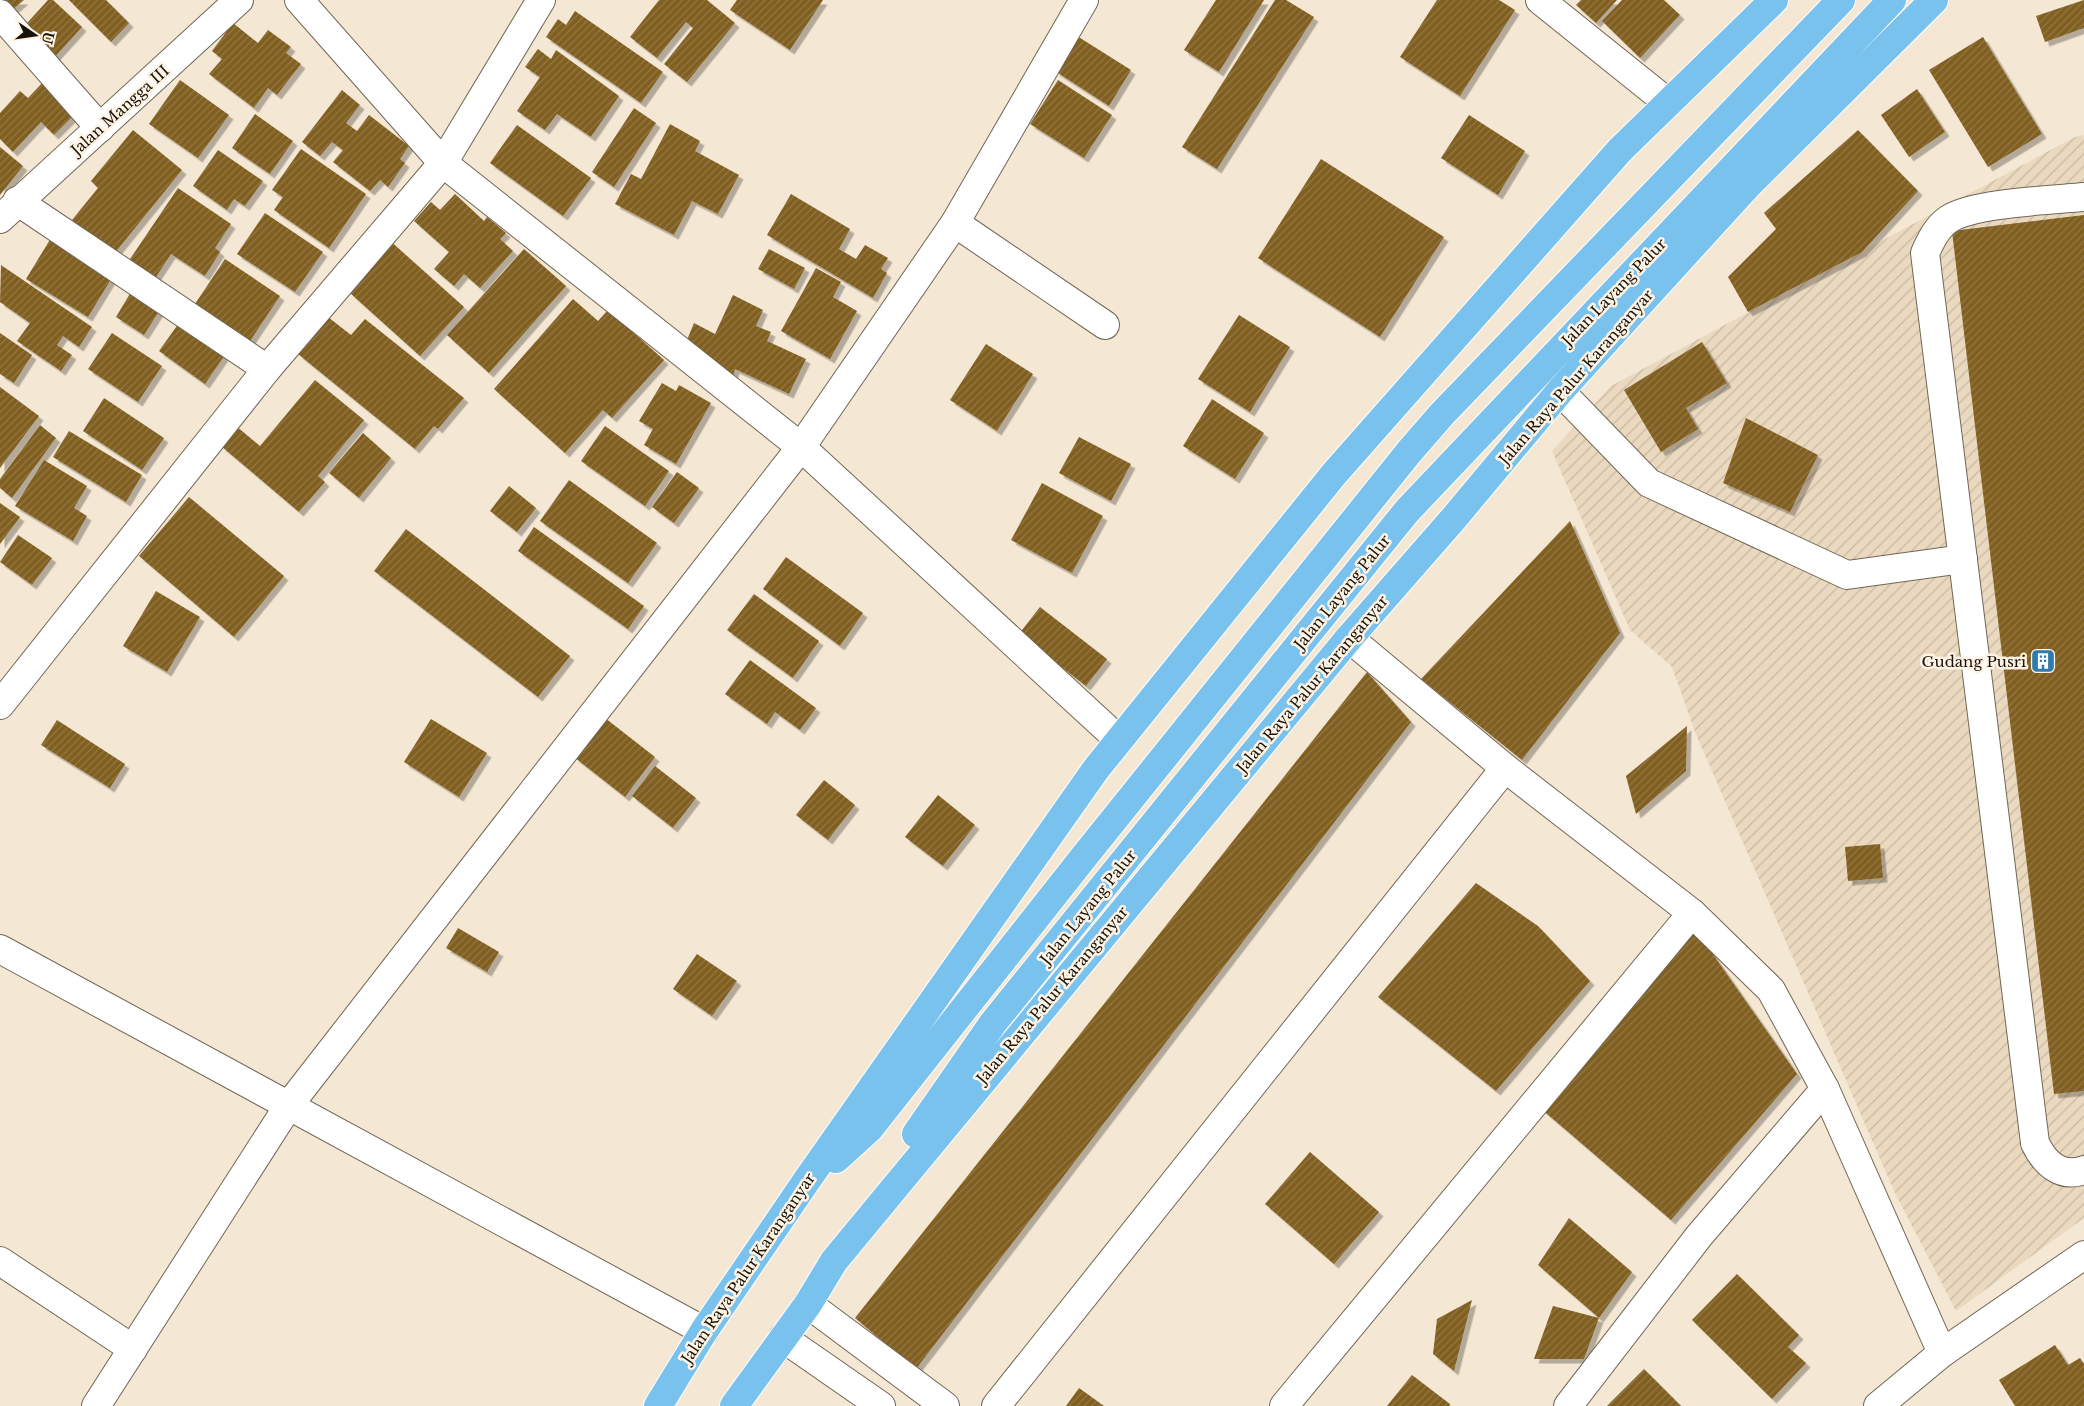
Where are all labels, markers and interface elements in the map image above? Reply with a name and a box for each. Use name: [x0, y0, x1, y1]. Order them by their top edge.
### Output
north arrow: [10, 10, 60, 60]
text: U: [37, 30, 58, 47]
street label: Jalan Mangga III: [65, 61, 173, 160]
street label: Jalan Layang Palur: [1556, 234, 1671, 351]
street label: Jalan Raya Palur Karanganyar: [1493, 285, 1658, 470]
street label: Jalan Layang Palur: [1289, 530, 1395, 655]
street label: Jalan Raya Palur Karanganyar: [1231, 591, 1392, 778]
building icon: Gudang Pusri: [2030, 648, 2056, 674]
place label: Gudang Pusri: [1922, 652, 2026, 671]
street label: Jalan Layang Palur: [1035, 845, 1141, 970]
street label: Jalan Raya Palur Karanganyar: [971, 902, 1132, 1089]
street label: Jalan Raya Palur Karanganyar: [676, 1168, 819, 1369]

